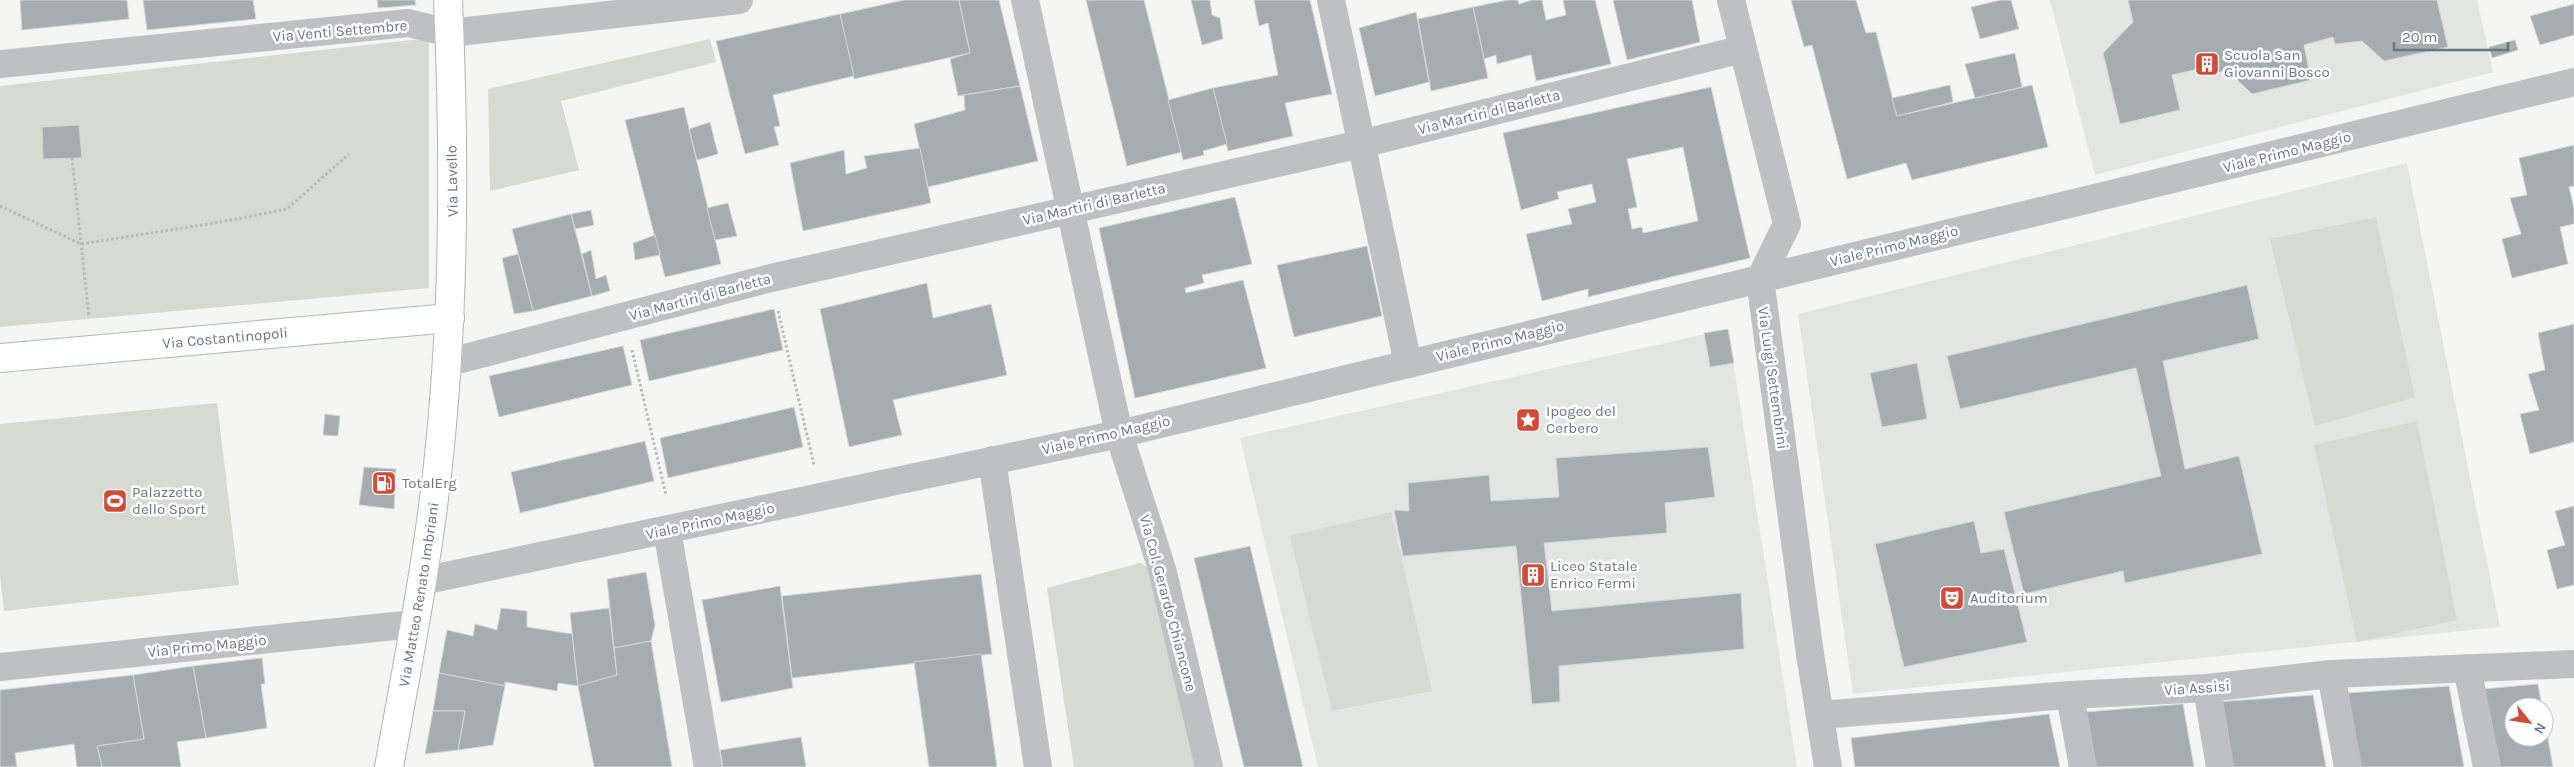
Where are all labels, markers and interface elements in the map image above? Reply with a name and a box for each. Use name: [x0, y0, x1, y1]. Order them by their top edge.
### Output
street label: Via Venti Settembre: [272, 16, 408, 46]
scale bar: [2394, 20, 2508, 52]
text: 20 m: [2402, 28, 2437, 46]
place label: Scuola San Giovanni Bosco: [2224, 46, 2330, 81]
building icon: Scuola San Giovanni Bosco: [2194, 51, 2220, 77]
street label: Via Martiri di Barletta: [1416, 86, 1562, 138]
street label: Viale Primo Maggio: [2221, 127, 2353, 177]
street label: Via Lavello: [442, 145, 462, 217]
street label: Via Martiri di Barletta: [1021, 179, 1167, 229]
street label: Viale Primo Maggio: [1828, 221, 1960, 271]
street label: Via Martiri di Barletta: [627, 269, 773, 325]
street label: Via Luigi Settembrini: [1754, 306, 1792, 450]
street label: Viale Primo Maggio: [1434, 316, 1566, 366]
street label: Via Costantinopoli: [162, 323, 289, 353]
place label: Ipogeo del Cerbero: [1546, 402, 1616, 437]
place icon: Ipogeo del Cerbero: [1515, 407, 1541, 433]
street label: Viale Primo Maggio: [1040, 411, 1172, 459]
fuel station icon: TotalErg: [371, 470, 397, 496]
place label: TotalErg: [402, 474, 457, 492]
place label: Palazzetto dello Sport: [132, 483, 206, 518]
sports icon: Palazzetto dello Sport: [102, 488, 128, 514]
street label: Viale Primo Maggio: [644, 499, 776, 543]
street label: Via Matteo Renato Imbriani: [395, 501, 442, 689]
street label: Via Col. Gerardo Chiancone: [1136, 513, 1200, 693]
place label: Liceo Statale Enrico Fermi: [1550, 557, 1637, 592]
building icon: Liceo Statale Enrico Fermi: [1520, 562, 1546, 588]
theatre icon: Auditorium: [1939, 585, 1965, 611]
place label: Auditorium: [1970, 589, 2048, 607]
street label: Via Primo Maggio: [147, 631, 267, 661]
street label: Via Assisi: [2163, 677, 2231, 699]
north arrow: [2504, 697, 2554, 747]
text: N: [2530, 720, 2550, 737]

